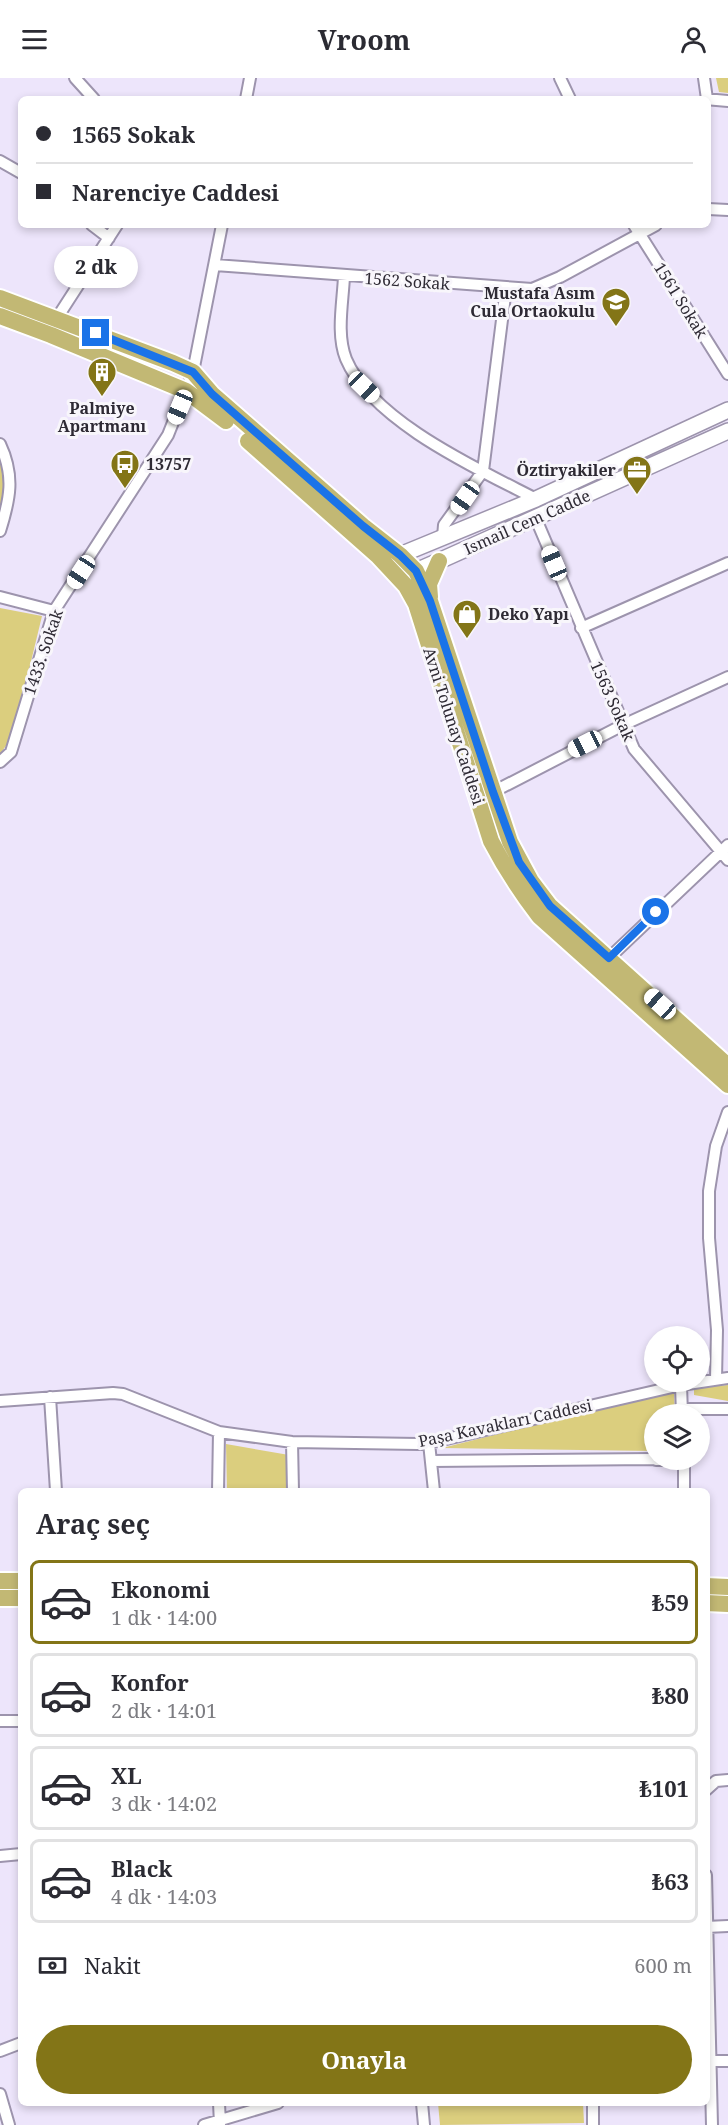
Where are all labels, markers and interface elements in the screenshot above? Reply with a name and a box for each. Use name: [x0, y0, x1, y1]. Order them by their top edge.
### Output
text: Vroom: [318, 21, 410, 58]
icon: menu: [18, 23, 51, 56]
icon: person: [677, 23, 710, 56]
text: 1565 Sokak: [72, 119, 195, 149]
text: Narenciye Caddesi: [72, 177, 279, 207]
callout: 2 dk: [54, 246, 138, 288]
text: 2 dk: [75, 253, 117, 280]
street label: 1561 Sokak: [649, 258, 713, 343]
street label: 1562 Sokak: [364, 267, 451, 295]
place label: Mustafa Asım Cula Ortaokulu: [470, 282, 595, 322]
school or university icon: Mustafa Asım Cula Ortaokulu: [600, 286, 632, 328]
route end: [82, 319, 109, 346]
building icon: Palmiye Apartmanı: [86, 356, 118, 398]
car: [345, 368, 383, 406]
car: [165, 387, 195, 427]
place label: Palmiye Apartmanı: [58, 397, 147, 437]
bus stop icon: 13757: [109, 448, 141, 490]
place label: 13757: [146, 453, 191, 475]
office icon: Öztiryakiler: [621, 454, 653, 496]
place label: Öztiryakiler: [517, 459, 617, 481]
car: [447, 478, 483, 518]
street label: Ismail Cem Cadde: [460, 484, 594, 560]
car: [539, 543, 569, 583]
car: [64, 552, 98, 592]
shop icon: Deko Yapı: [451, 598, 483, 640]
place label: Deko Yapı: [488, 603, 569, 625]
street label: 1433. Sokak: [18, 605, 68, 698]
street label: Avni Tolunay Caddesi: [418, 645, 490, 807]
street label: 1563 Sokak: [586, 657, 641, 745]
car: [565, 728, 605, 760]
route start: [642, 898, 669, 925]
car: [641, 985, 679, 1023]
map controls: [644, 1326, 710, 1470]
button: locate: [644, 1326, 710, 1392]
street label: Paşa Kavakları Caddesi: [416, 1394, 594, 1452]
button: layers: [644, 1404, 710, 1470]
text: Araç seç: [36, 1505, 150, 1542]
text: Ekonomi: [111, 1574, 210, 1604]
icon: car: [39, 1575, 93, 1629]
text: ₺59: [652, 1587, 689, 1617]
text: 1 dk · 14:00: [111, 1604, 217, 1631]
text: Konfor: [111, 1667, 189, 1697]
icon: car: [39, 1668, 93, 1722]
text: ₺80: [652, 1680, 689, 1710]
text: 2 dk · 14:01: [111, 1697, 217, 1724]
text: XL: [111, 1760, 142, 1790]
icon: car: [39, 1761, 93, 1815]
text: ₺101: [639, 1773, 689, 1803]
text: 3 dk · 14:02: [111, 1790, 217, 1817]
text: Black: [111, 1853, 172, 1883]
icon: car: [39, 1854, 93, 1908]
text: ₺63: [652, 1866, 689, 1896]
text: 4 dk · 14:03: [111, 1883, 217, 1910]
icon: cash: [36, 1949, 69, 1982]
text: Nakit: [84, 1950, 141, 1980]
text: 600 m: [634, 1952, 692, 1979]
button: Onayla: [36, 2025, 692, 2094]

